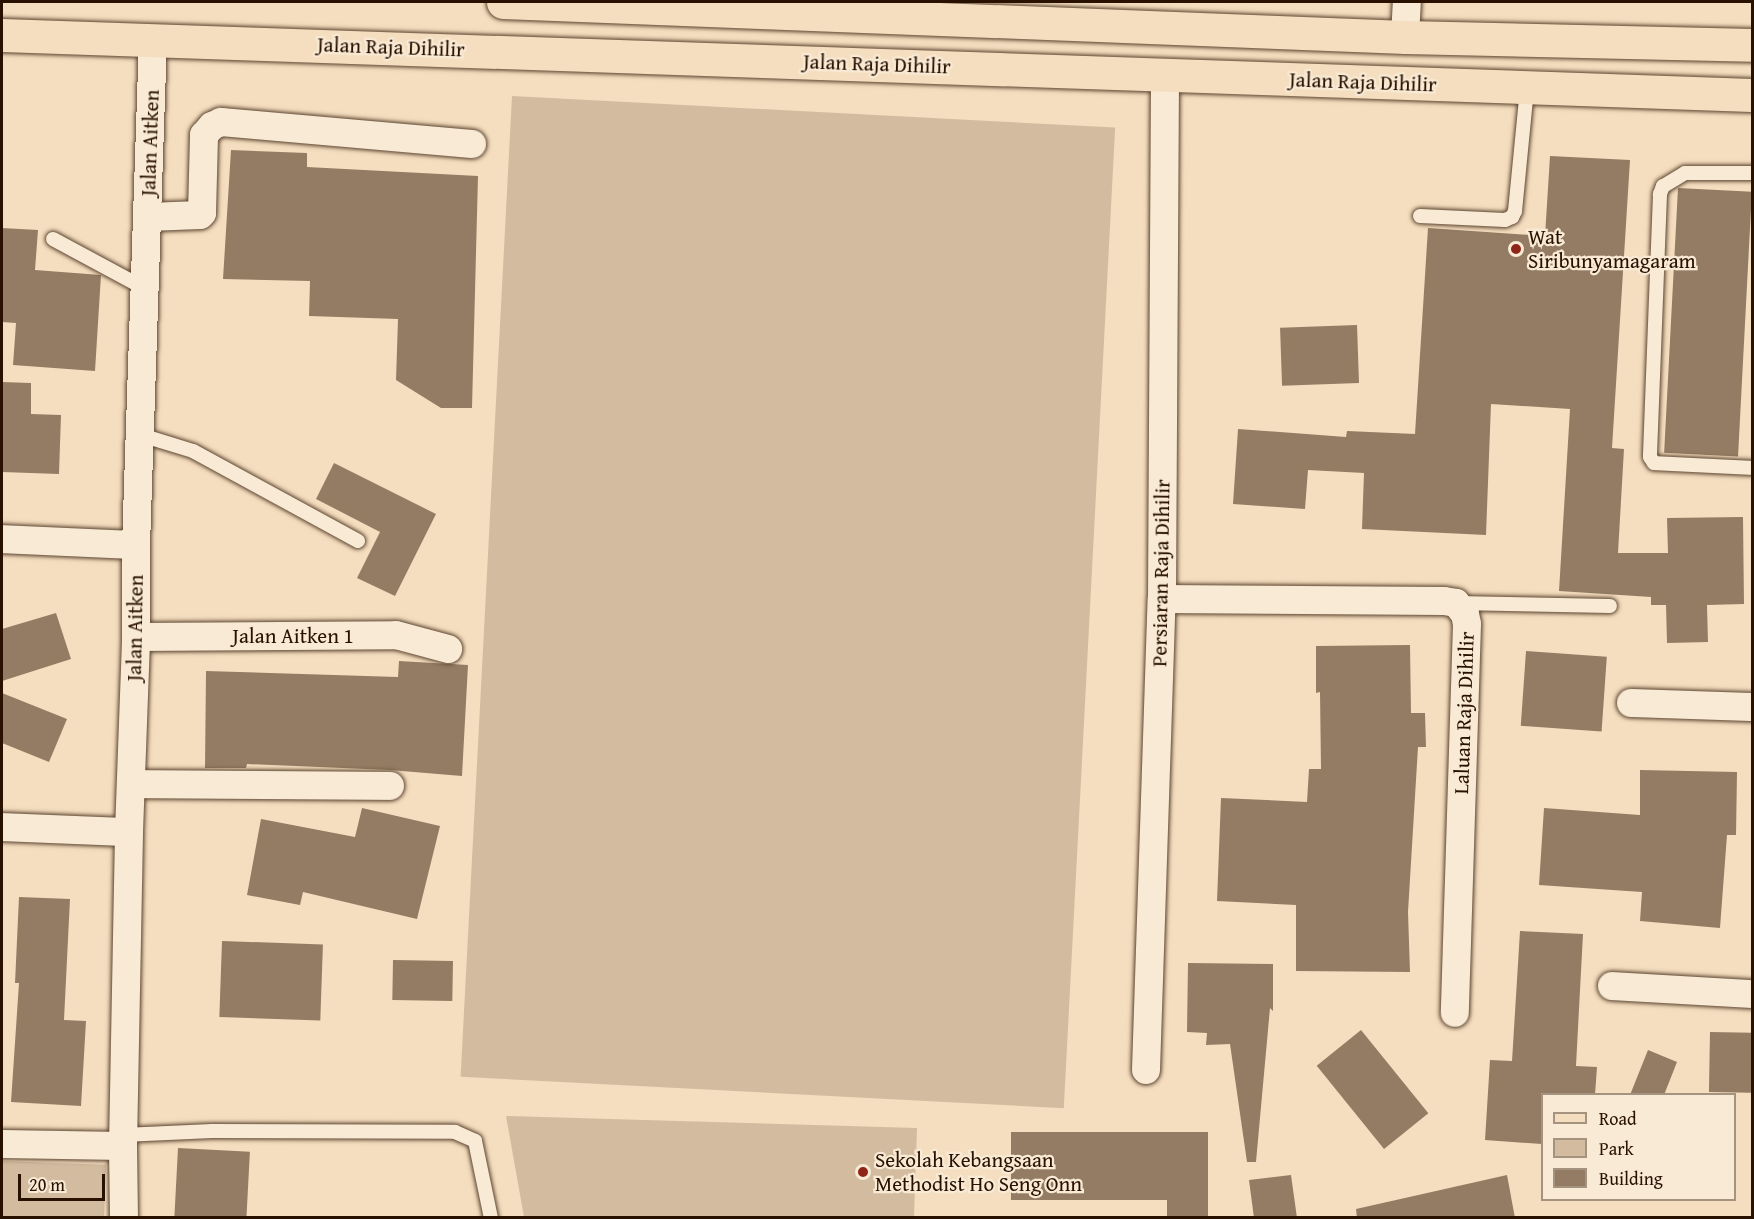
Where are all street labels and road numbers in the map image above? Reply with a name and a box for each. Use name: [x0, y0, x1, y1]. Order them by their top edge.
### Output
street label: Jalan Raja Dihilir: [317, 32, 465, 62]
street label: Jalan Raja Dihilir: [803, 49, 951, 79]
street label: Jalan Raja Dihilir: [1289, 67, 1437, 97]
street label: Jalan Aitken: [136, 89, 164, 197]
street label: Persiaran Raja Dihilir: [1147, 479, 1175, 667]
street label: Jalan Aitken: [121, 574, 149, 682]
street label: Jalan Aitken 1: [232, 623, 354, 649]
street label: Laluan Raja Dihilir: [1449, 631, 1479, 795]

